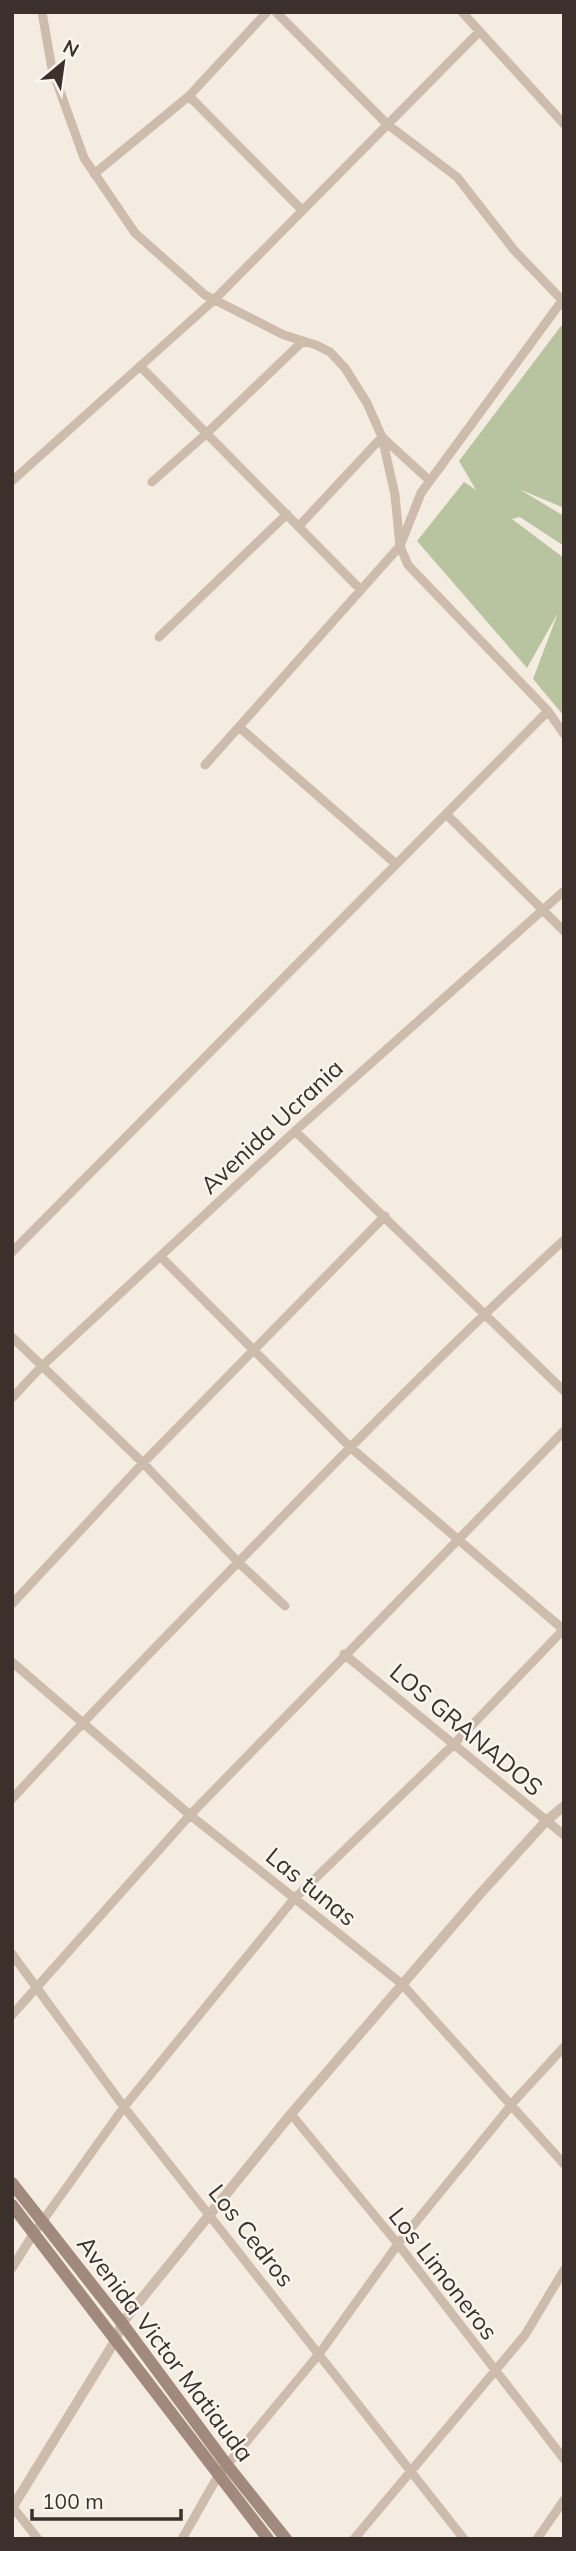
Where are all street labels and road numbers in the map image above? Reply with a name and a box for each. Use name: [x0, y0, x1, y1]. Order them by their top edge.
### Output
street label: Avenida Ucrania: [194, 1053, 349, 1200]
street label: LOS GRANADOS: [384, 1657, 549, 1802]
street label: Las tunas: [260, 1840, 363, 1932]
street label: Los Cedros: [202, 2178, 301, 2293]
street label: Los Limoneros: [383, 2201, 505, 2346]
street label: Avenida Victor Matiauda: [71, 2230, 261, 2467]

